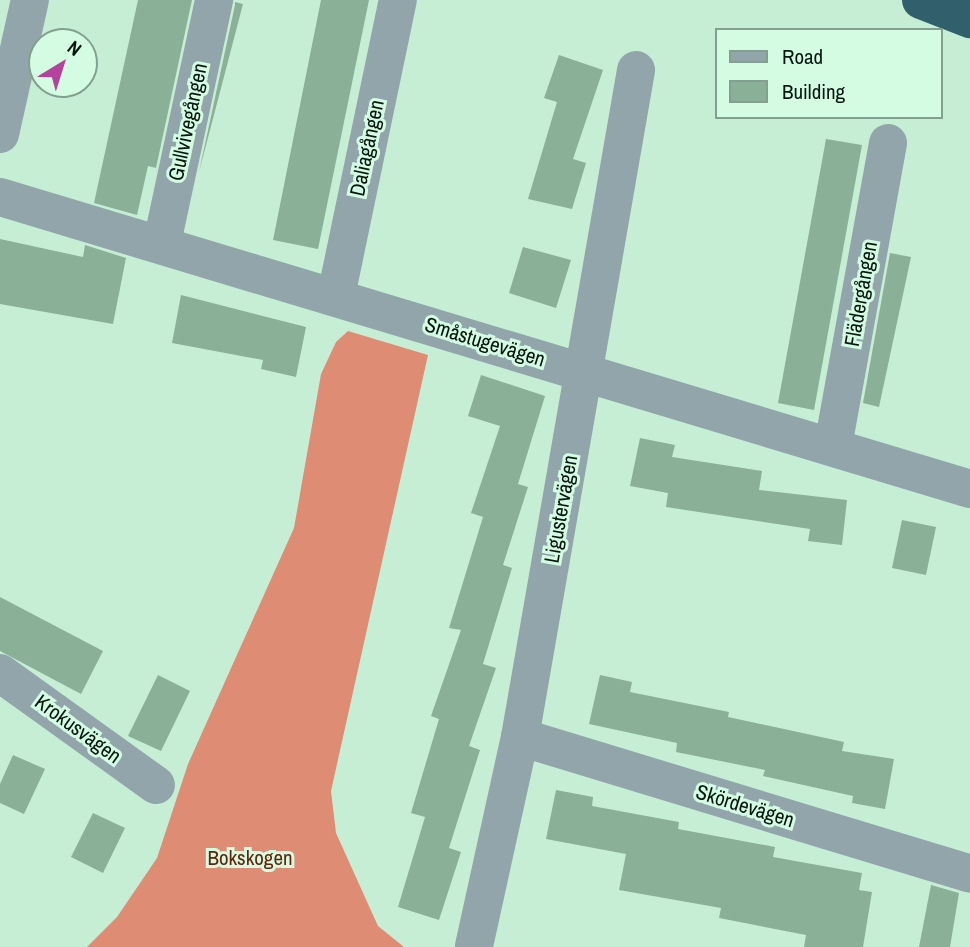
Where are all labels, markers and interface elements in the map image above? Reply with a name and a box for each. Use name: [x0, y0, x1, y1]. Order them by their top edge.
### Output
north arrow: [28, 28, 98, 98]
legend: [715, 28, 942, 119]
text: N: [62, 34, 87, 62]
text: Road: [782, 42, 823, 71]
street label: Gullvivegången: [163, 61, 213, 183]
text: Building: [782, 77, 845, 106]
street label: Daliagången: [345, 98, 389, 198]
street label: Flädergången: [839, 239, 883, 349]
street label: Småstugevägen: [422, 312, 548, 372]
street label: Ligustervägen: [539, 453, 583, 565]
street label: Krokusvägen: [30, 689, 126, 769]
street label: Skördevägen: [693, 779, 797, 833]
park label: Bokskogen: [207, 845, 293, 871]

